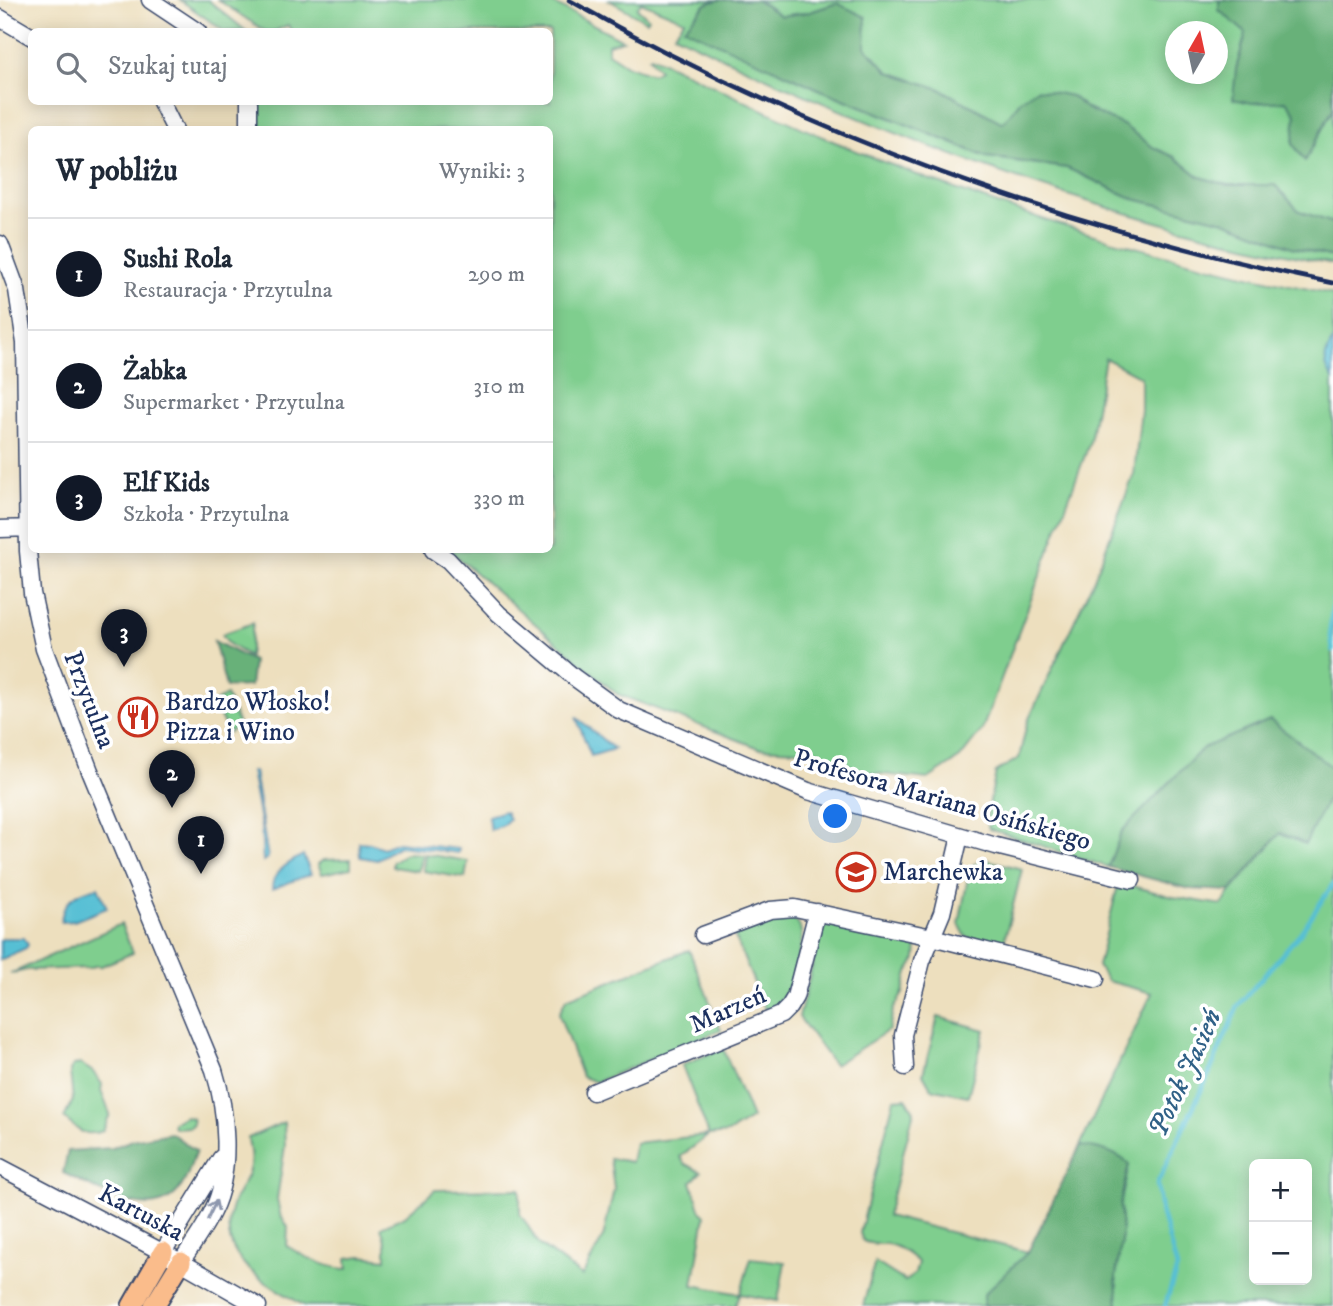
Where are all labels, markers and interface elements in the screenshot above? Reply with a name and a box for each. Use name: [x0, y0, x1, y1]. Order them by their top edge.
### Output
north arrow: [1165, 21, 1228, 84]
search box: [28, 28, 553, 105]
icon: search: [52, 48, 90, 86]
text: Szukaj tutaj: [108, 50, 228, 83]
text: W pobliżu: [56, 153, 178, 190]
text: Wyniki: 3: [439, 157, 525, 186]
text: Sushi Rola: [123, 243, 232, 276]
text: 1: [75, 260, 83, 289]
text: 290 m: [468, 260, 525, 289]
text: Restauracja · Przytulna: [123, 276, 332, 305]
text: Żabka: [123, 355, 187, 388]
text: 2: [73, 372, 85, 401]
text: 310 m: [473, 372, 525, 401]
text: Supermarket · Przytulna: [123, 388, 345, 417]
text: Elf Kids: [123, 467, 210, 500]
text: 3: [75, 484, 83, 513]
text: 330 m: [473, 484, 525, 513]
text: Szkoła · Przytulna: [123, 500, 289, 529]
pin: 3: [101, 609, 147, 667]
street label: Przytulna: [55, 647, 123, 753]
place label: Bardzo Włosko! Pizza i Wino: [165, 686, 330, 749]
restaurant icon: Bardzo Włosko! Pizza i Wino: [117, 696, 159, 738]
street label: Profesora Mariana Osińskiego: [789, 742, 1095, 858]
pin: 2: [149, 750, 195, 808]
your location: [818, 799, 852, 833]
pin: 1: [178, 816, 224, 874]
school or university icon: Marchewka: [835, 851, 877, 893]
place label: Marchewka: [883, 856, 1003, 889]
street label: Marzeń: [685, 978, 772, 1041]
water label: Potok Jasień: [1140, 1004, 1230, 1142]
map controls: [1249, 1159, 1312, 1285]
button: +: [1249, 1159, 1312, 1222]
street label: Kartuska: [92, 1177, 190, 1249]
one-way arrow: [206, 1200, 219, 1221]
button: −: [1249, 1222, 1312, 1285]

